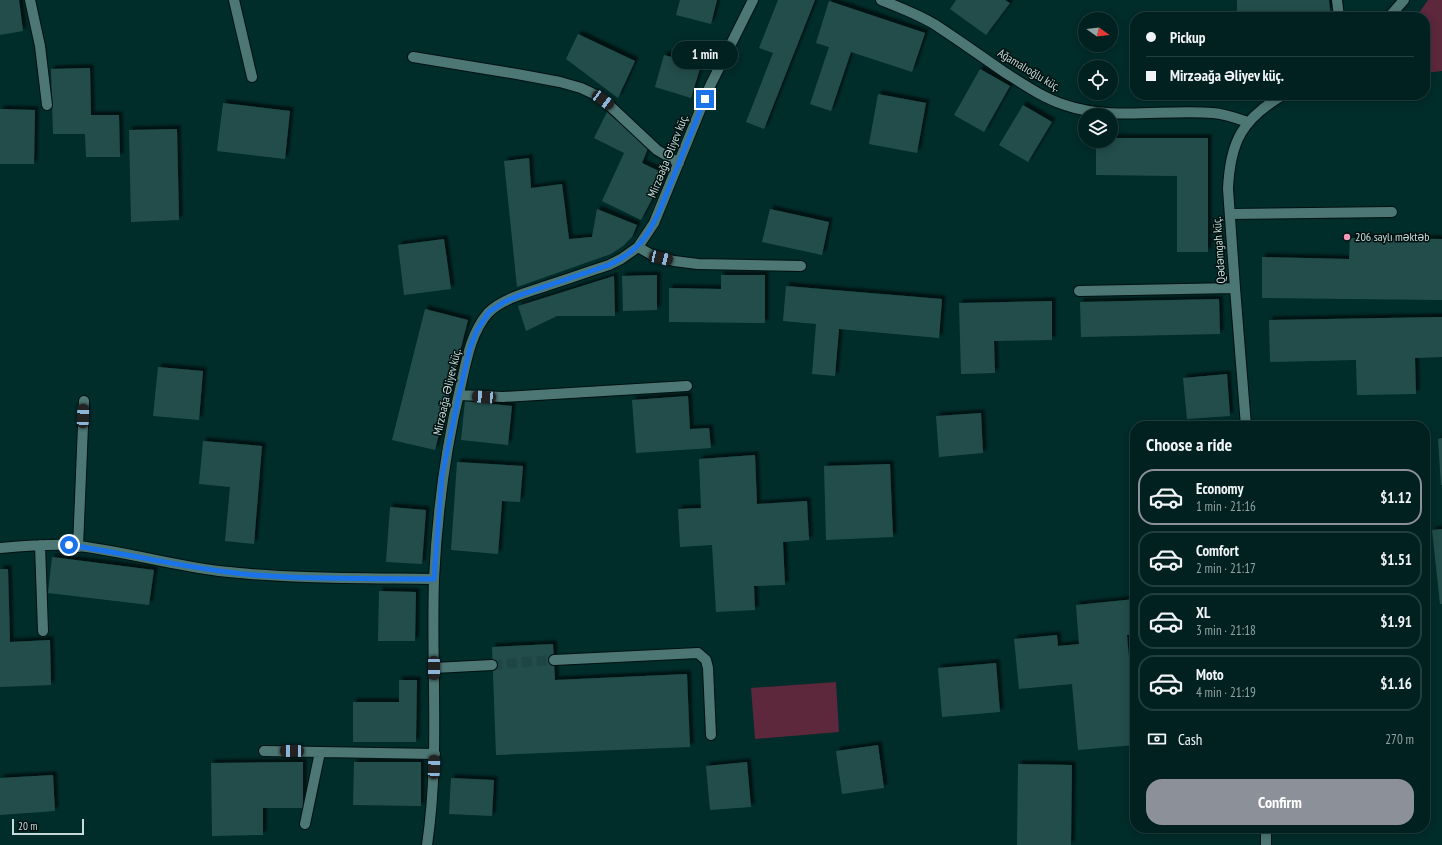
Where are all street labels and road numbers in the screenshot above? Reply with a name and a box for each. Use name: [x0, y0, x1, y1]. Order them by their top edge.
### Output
street label: Ağamalıoğlu küç.: [995, 45, 1063, 94]
street label: Mirzəağa Əliyev küç.: [644, 112, 691, 200]
street label: Qədəmgah küç.: [1209, 216, 1228, 284]
street label: Mirzəağa Əliyev küç.: [429, 347, 464, 437]

